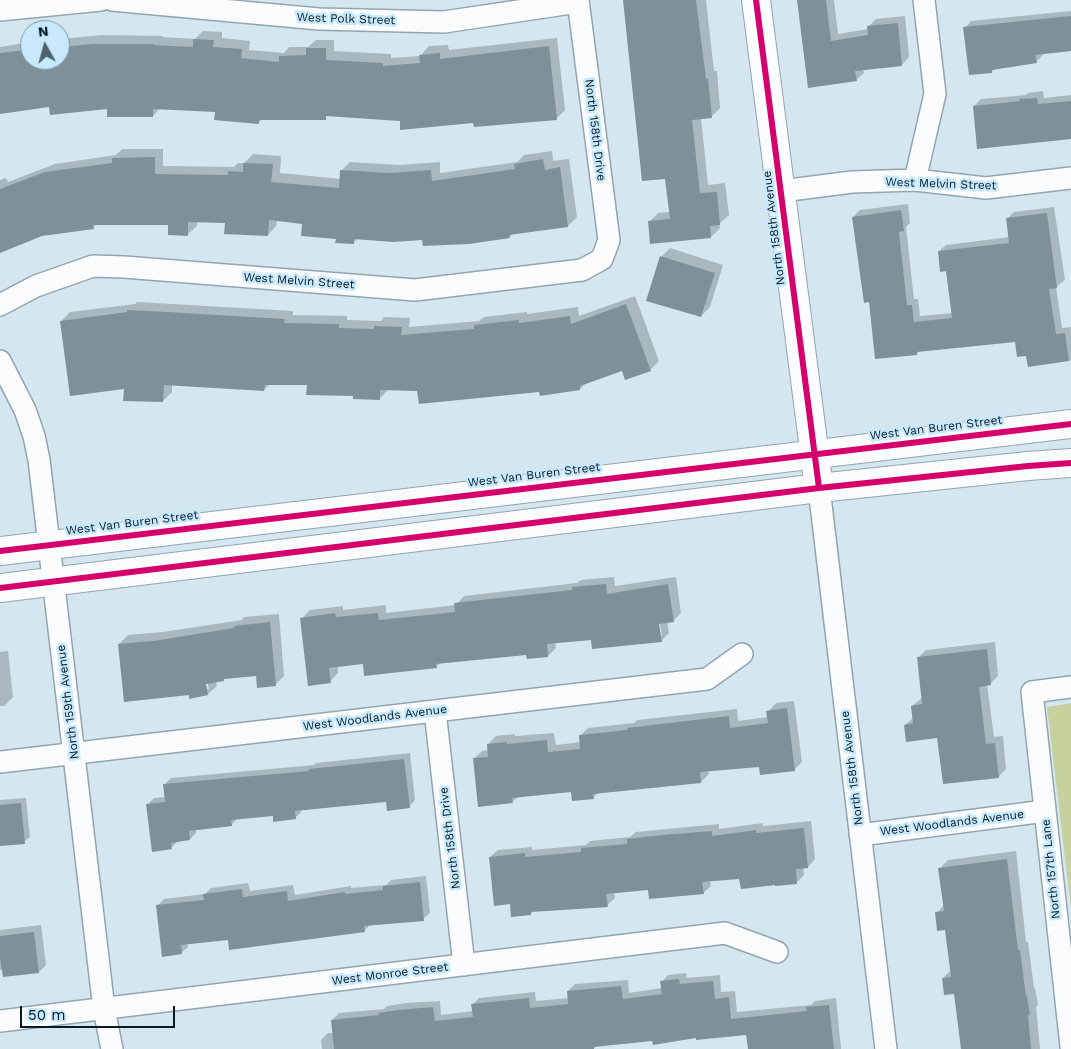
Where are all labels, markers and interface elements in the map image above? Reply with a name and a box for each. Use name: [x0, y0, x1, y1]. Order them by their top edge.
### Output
street label: West Polk Street: [296, 10, 396, 28]
north arrow: [20, 20, 70, 70]
text: N: [37, 23, 49, 40]
street label: North 158th Drive: [582, 78, 608, 182]
street label: North 158th Avenue: [760, 170, 788, 286]
street label: West Melvin Street: [885, 175, 997, 193]
street label: West Melvin Street: [243, 270, 355, 292]
street label: West Van Buren Street: [869, 413, 1003, 443]
street label: West Van Buren Street: [467, 460, 601, 490]
street label: West Van Buren Street: [65, 508, 199, 538]
street label: North 159th Avenue: [54, 644, 82, 760]
street label: West Woodlands Avenue: [302, 702, 448, 734]
street label: North 158th Avenue: [838, 710, 866, 826]
street label: North 158th Drive: [437, 786, 463, 890]
street label: West Woodlands Avenue: [879, 807, 1025, 839]
street label: North 157th Lane: [1039, 818, 1063, 920]
street label: West Monroe Street: [331, 960, 449, 988]
scale bar: [22, 996, 178, 1028]
text: 50 m: [28, 1006, 65, 1024]

